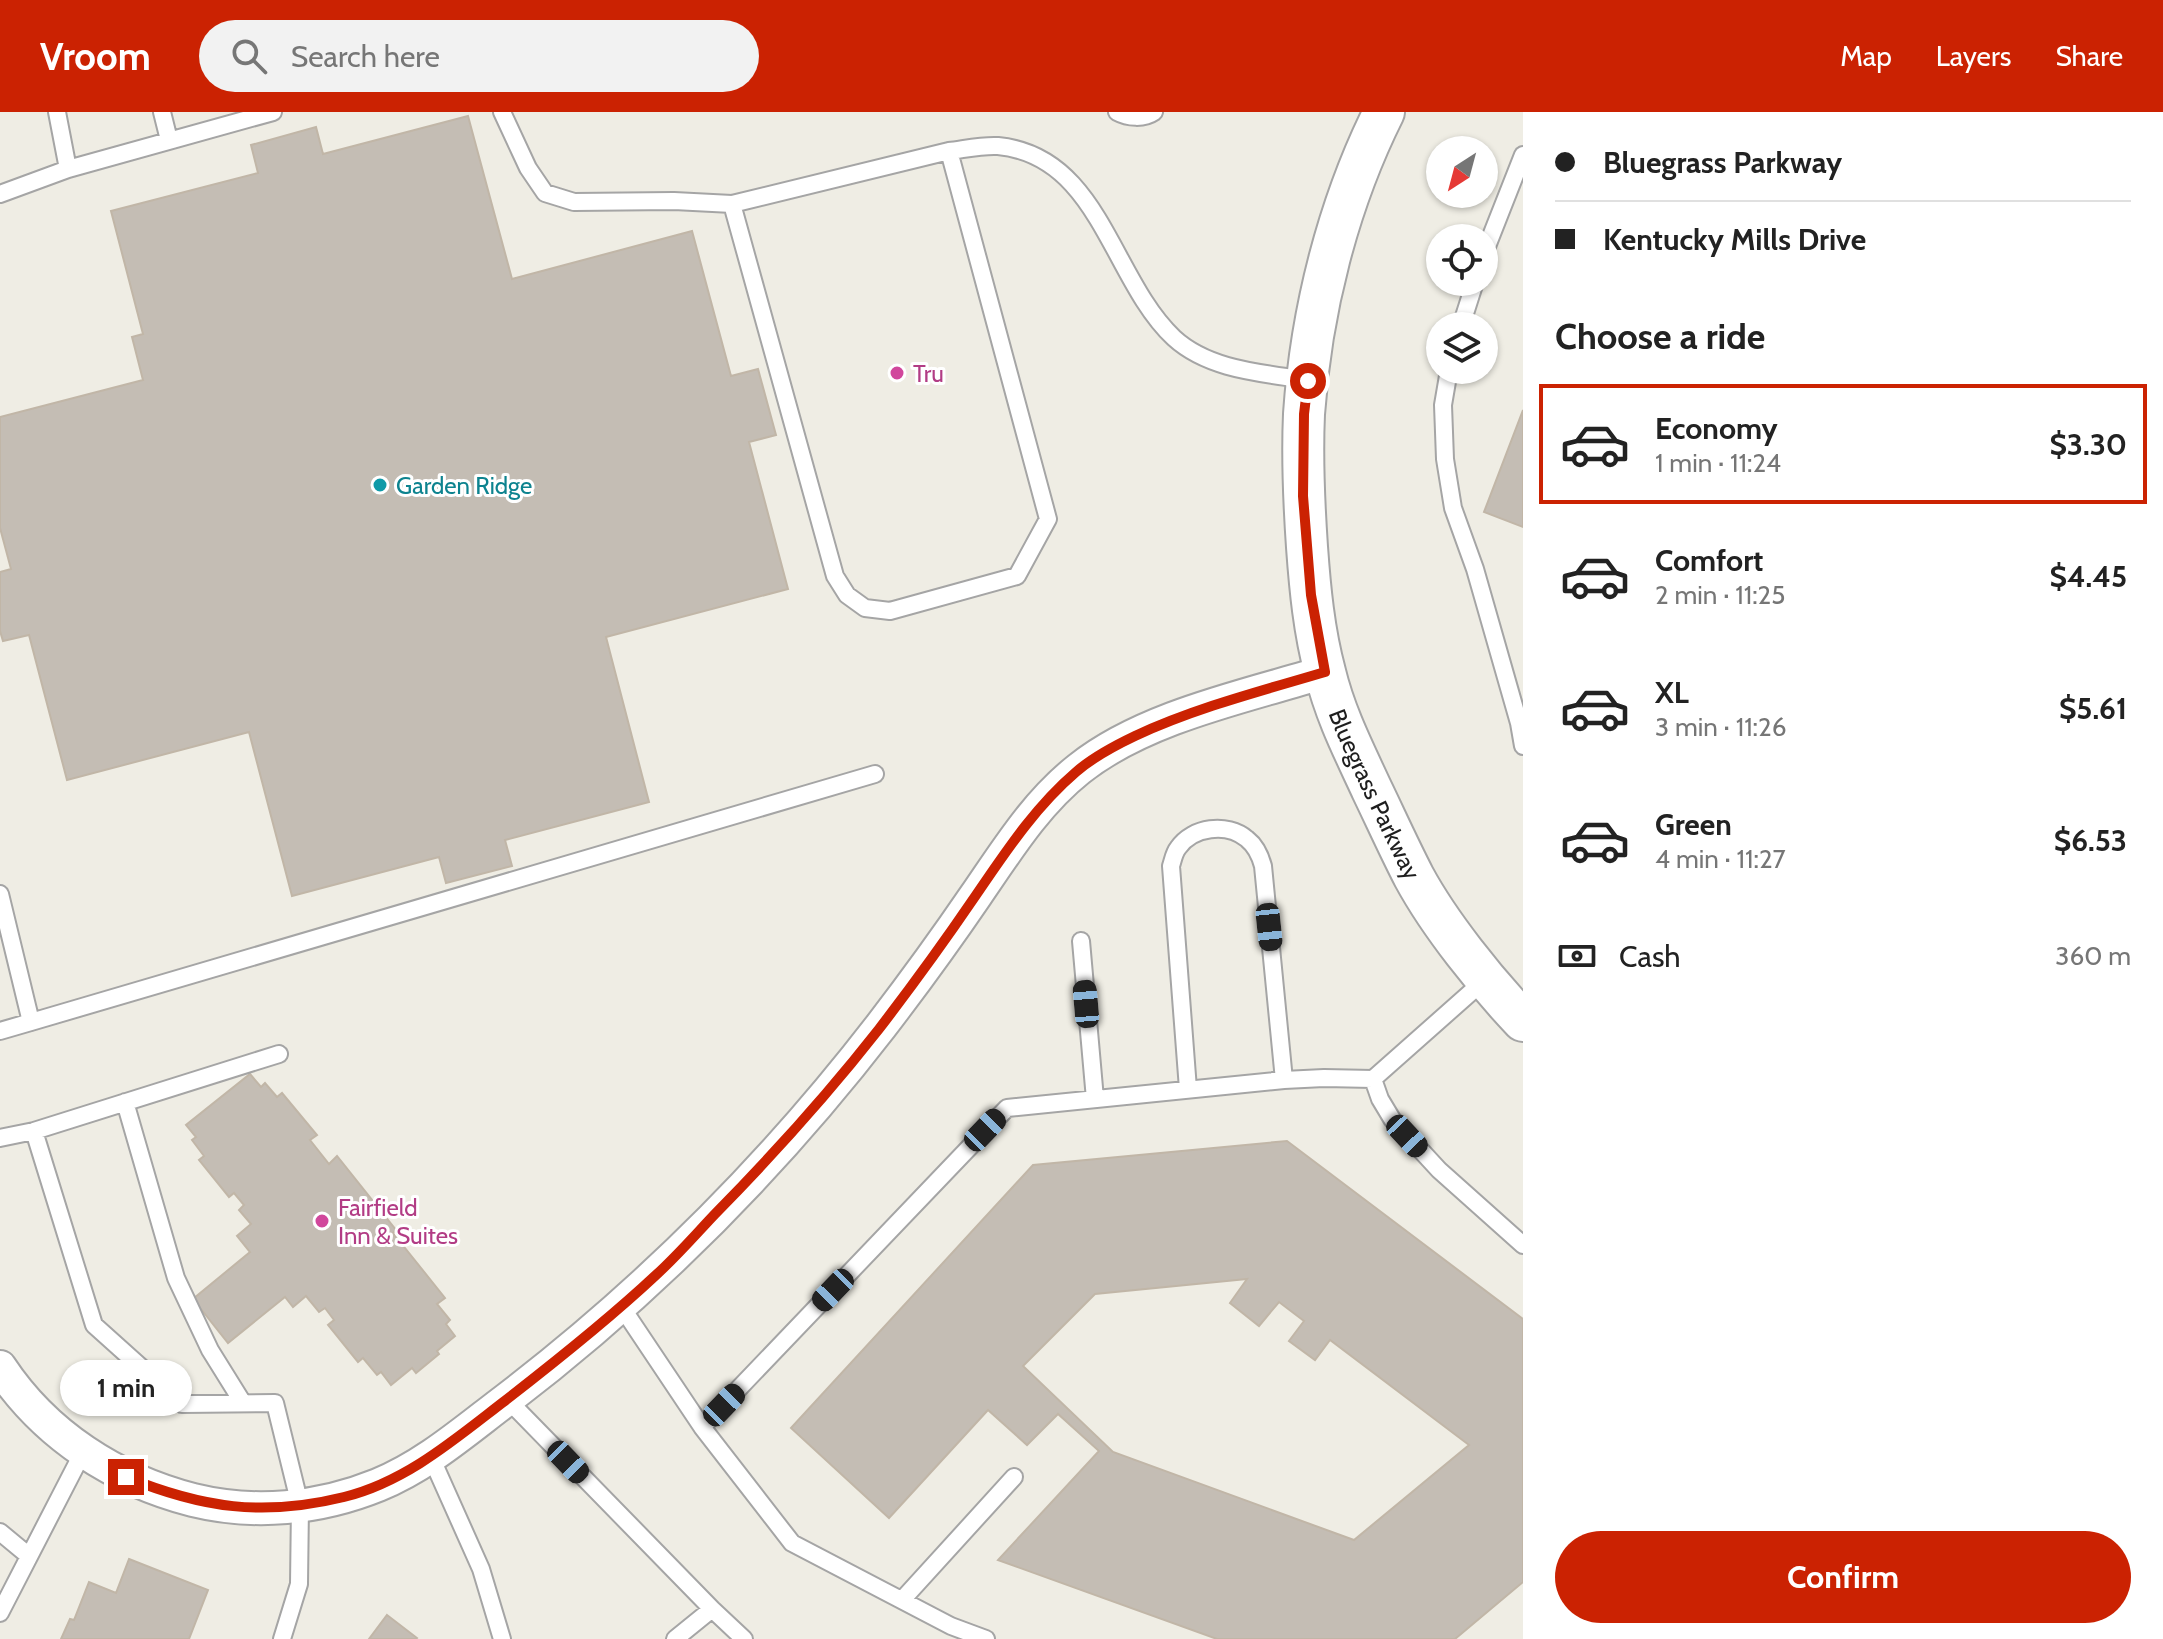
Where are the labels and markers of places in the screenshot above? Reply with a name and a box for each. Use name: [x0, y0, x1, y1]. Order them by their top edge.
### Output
place label: Tru: [913, 359, 944, 388]
marker: Tru: [888, 364, 906, 382]
place label: Garden Ridge: [396, 471, 532, 500]
marker: Garden Ridge: [371, 476, 389, 494]
place label: Fairfield Inn & Suites: [338, 1193, 458, 1250]
marker: Fairfield Inn & Suites: [313, 1212, 331, 1230]

